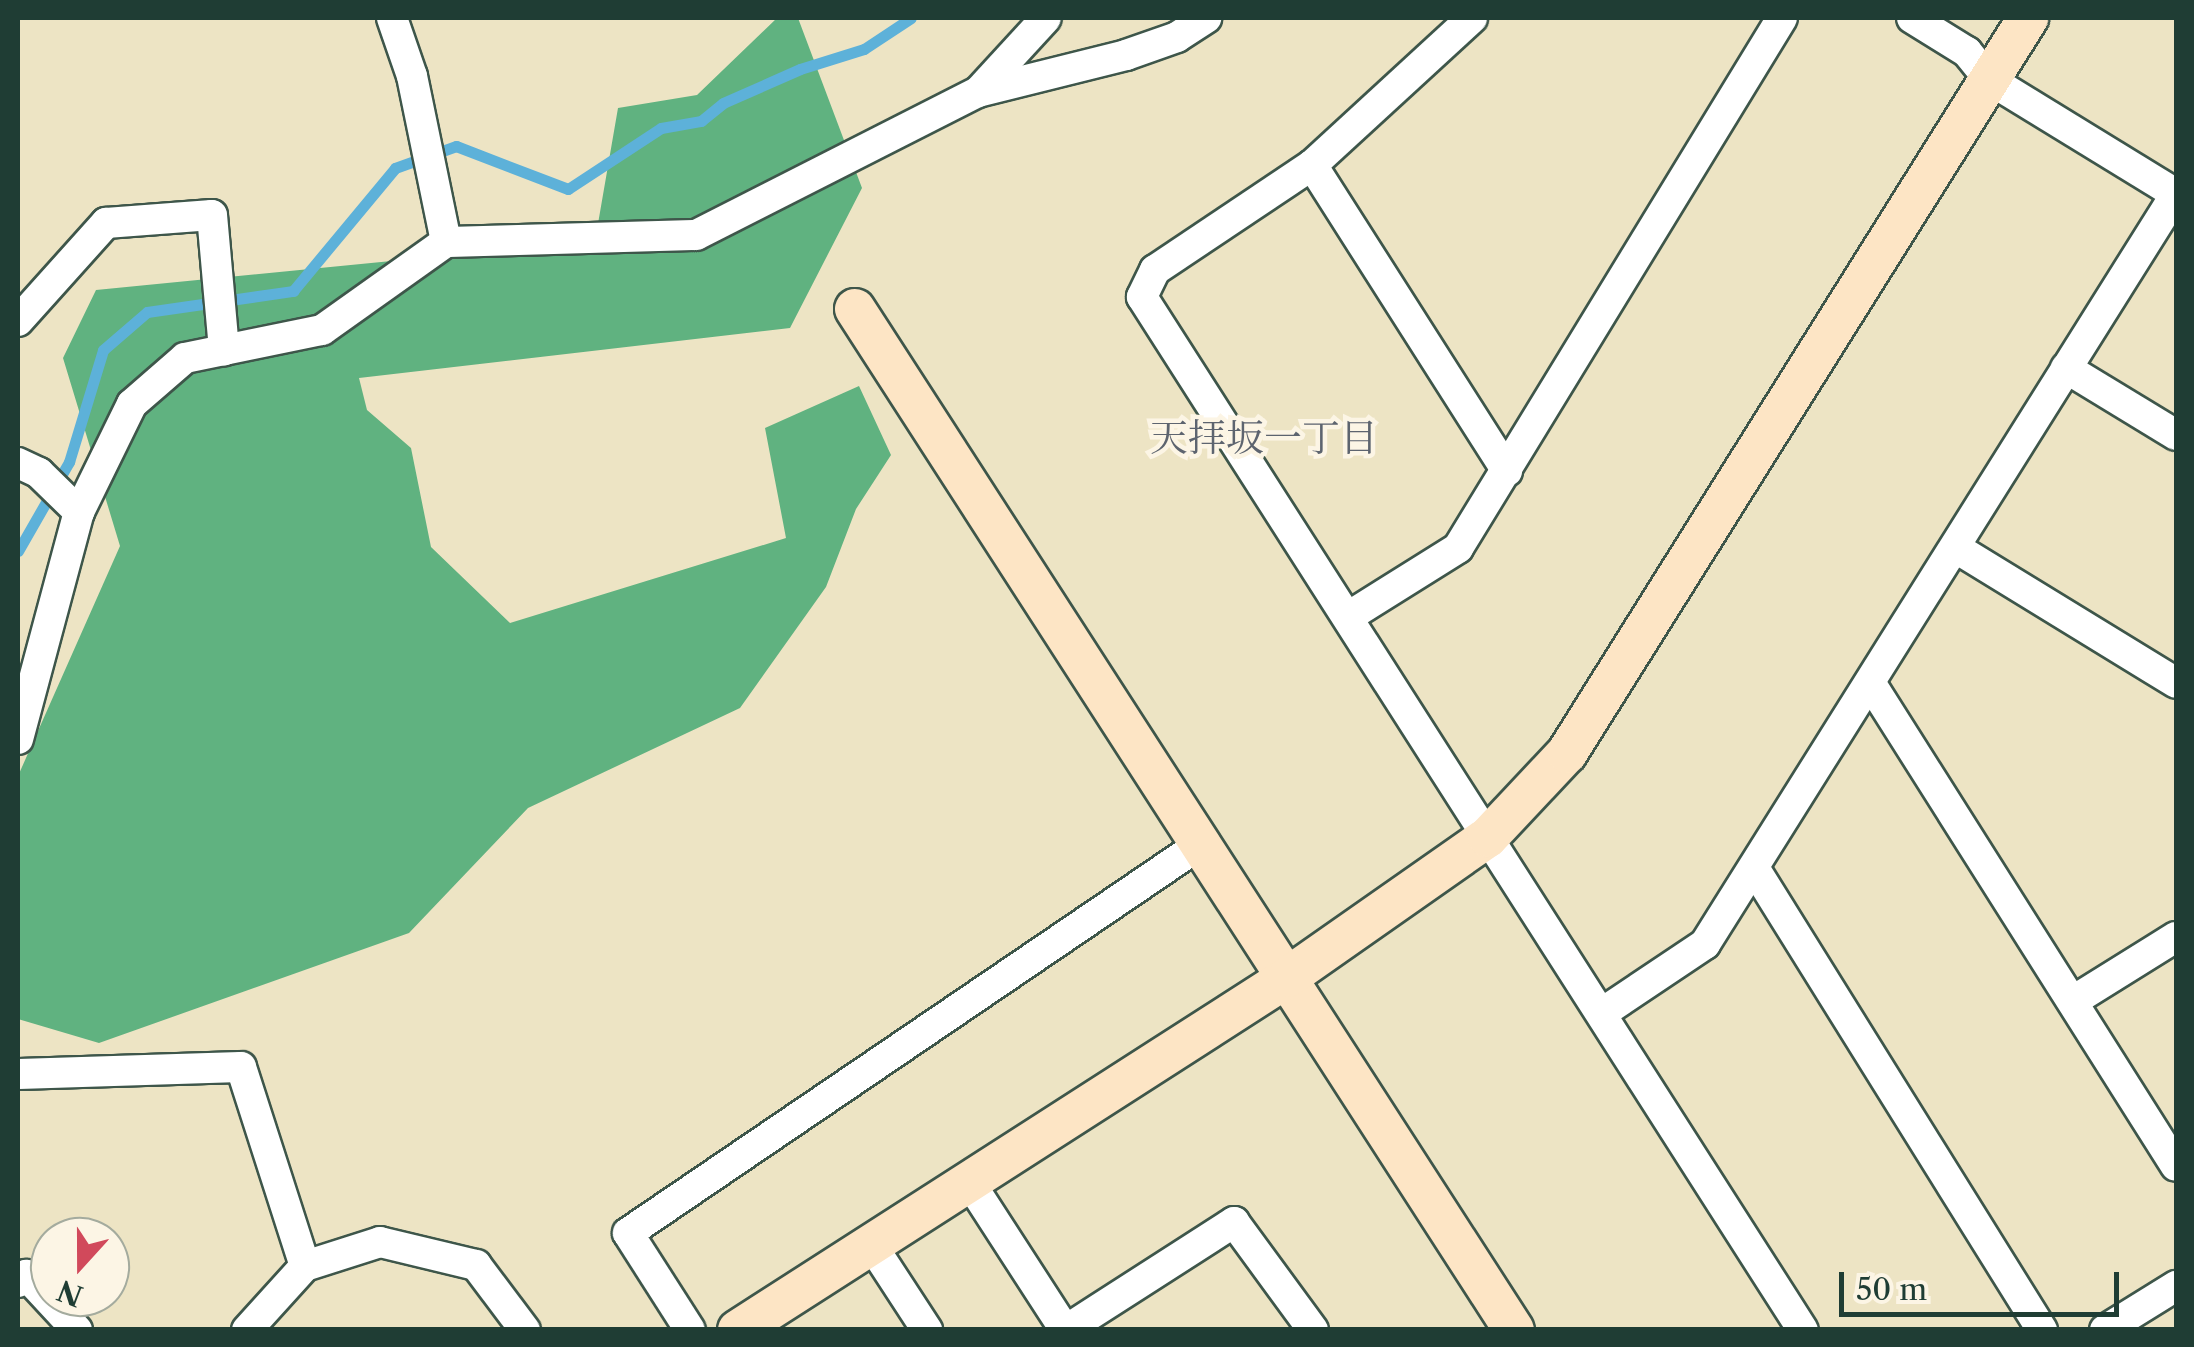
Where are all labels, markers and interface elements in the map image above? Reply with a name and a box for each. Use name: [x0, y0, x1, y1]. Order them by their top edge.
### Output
district label: 天拝坂一丁目: [1150, 415, 1378, 461]
north arrow: [30, 1217, 130, 1317]
scale bar: [1844, 1252, 2124, 1314]
text: 50 m: [1856, 1271, 1927, 1308]
text: N: [53, 1273, 87, 1313]

